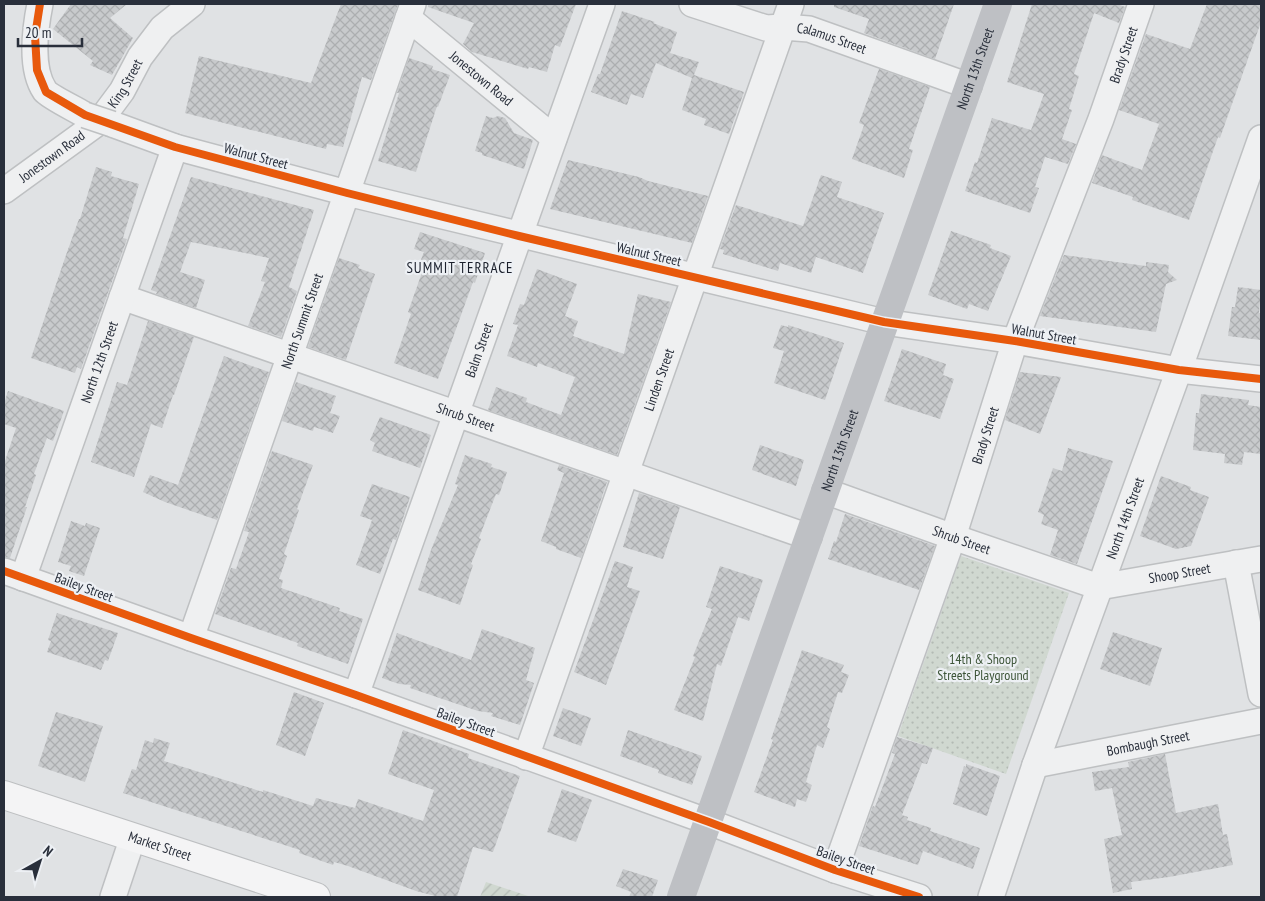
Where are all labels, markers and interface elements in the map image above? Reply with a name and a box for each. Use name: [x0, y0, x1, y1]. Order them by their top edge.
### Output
scale bar: [18, 15, 81, 47]
street label: Calamus Street: [796, 19, 869, 58]
text: 20 m: [25, 23, 51, 42]
street label: Brady Street: [1105, 24, 1142, 86]
street label: North 13th Street: [952, 25, 998, 112]
street label: Jonestown Road: [445, 46, 517, 110]
street label: King Street: [103, 56, 146, 112]
street label: Jonestown Road: [14, 126, 88, 187]
street label: Walnut Street: [222, 139, 290, 173]
street label: Walnut Street: [615, 238, 683, 270]
district label: SUMMIT TERRACE: [406, 258, 514, 277]
street label: North Summit Street: [277, 271, 327, 371]
street label: North 12th Street: [76, 319, 122, 405]
street label: Walnut Street: [1010, 319, 1078, 349]
street label: Balm Street: [461, 320, 497, 380]
street label: Linden Street: [640, 346, 678, 413]
street label: Shrub Street: [434, 399, 497, 436]
street label: Brady Street: [968, 404, 1003, 466]
street label: North 13th Street: [817, 407, 862, 494]
street label: North 14th Street: [1102, 475, 1148, 561]
street label: Shrub Street: [930, 521, 993, 558]
street label: Shoop Street: [1147, 559, 1212, 587]
street label: Bailey Street: [52, 568, 116, 606]
park label: 14th & Shoop Streets Playground: [937, 650, 1029, 684]
street label: Bailey Street: [434, 703, 498, 741]
street label: Bombaugh Street: [1105, 726, 1191, 760]
street label: Market Street: [126, 827, 194, 865]
north arrow: [15, 836, 65, 886]
text: N: [40, 842, 57, 860]
street label: Bailey Street: [814, 842, 878, 878]

